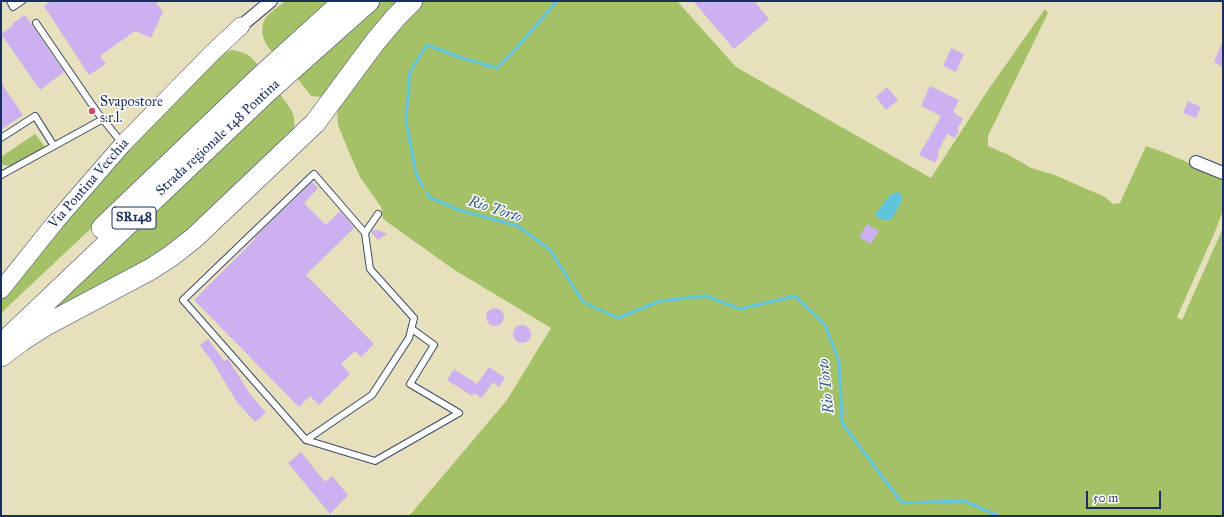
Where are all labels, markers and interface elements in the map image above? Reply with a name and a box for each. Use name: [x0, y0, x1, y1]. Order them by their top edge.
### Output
street label: Strada regionale 148 Pontina: [153, 76, 283, 200]
place label: Svapostore s.r.l.: [100, 95, 163, 128]
marker: Svapostore s.r.l.: [87, 106, 97, 116]
street label: Via Pontina Vecchia: [45, 135, 133, 233]
water label: Rio Torto: [466, 193, 524, 227]
road number: SR148: [112, 207, 156, 229]
water label: Rio Torto: [815, 357, 839, 415]
scale bar: [1088, 483, 1163, 509]
text: 50 m: [1093, 491, 1118, 505]

